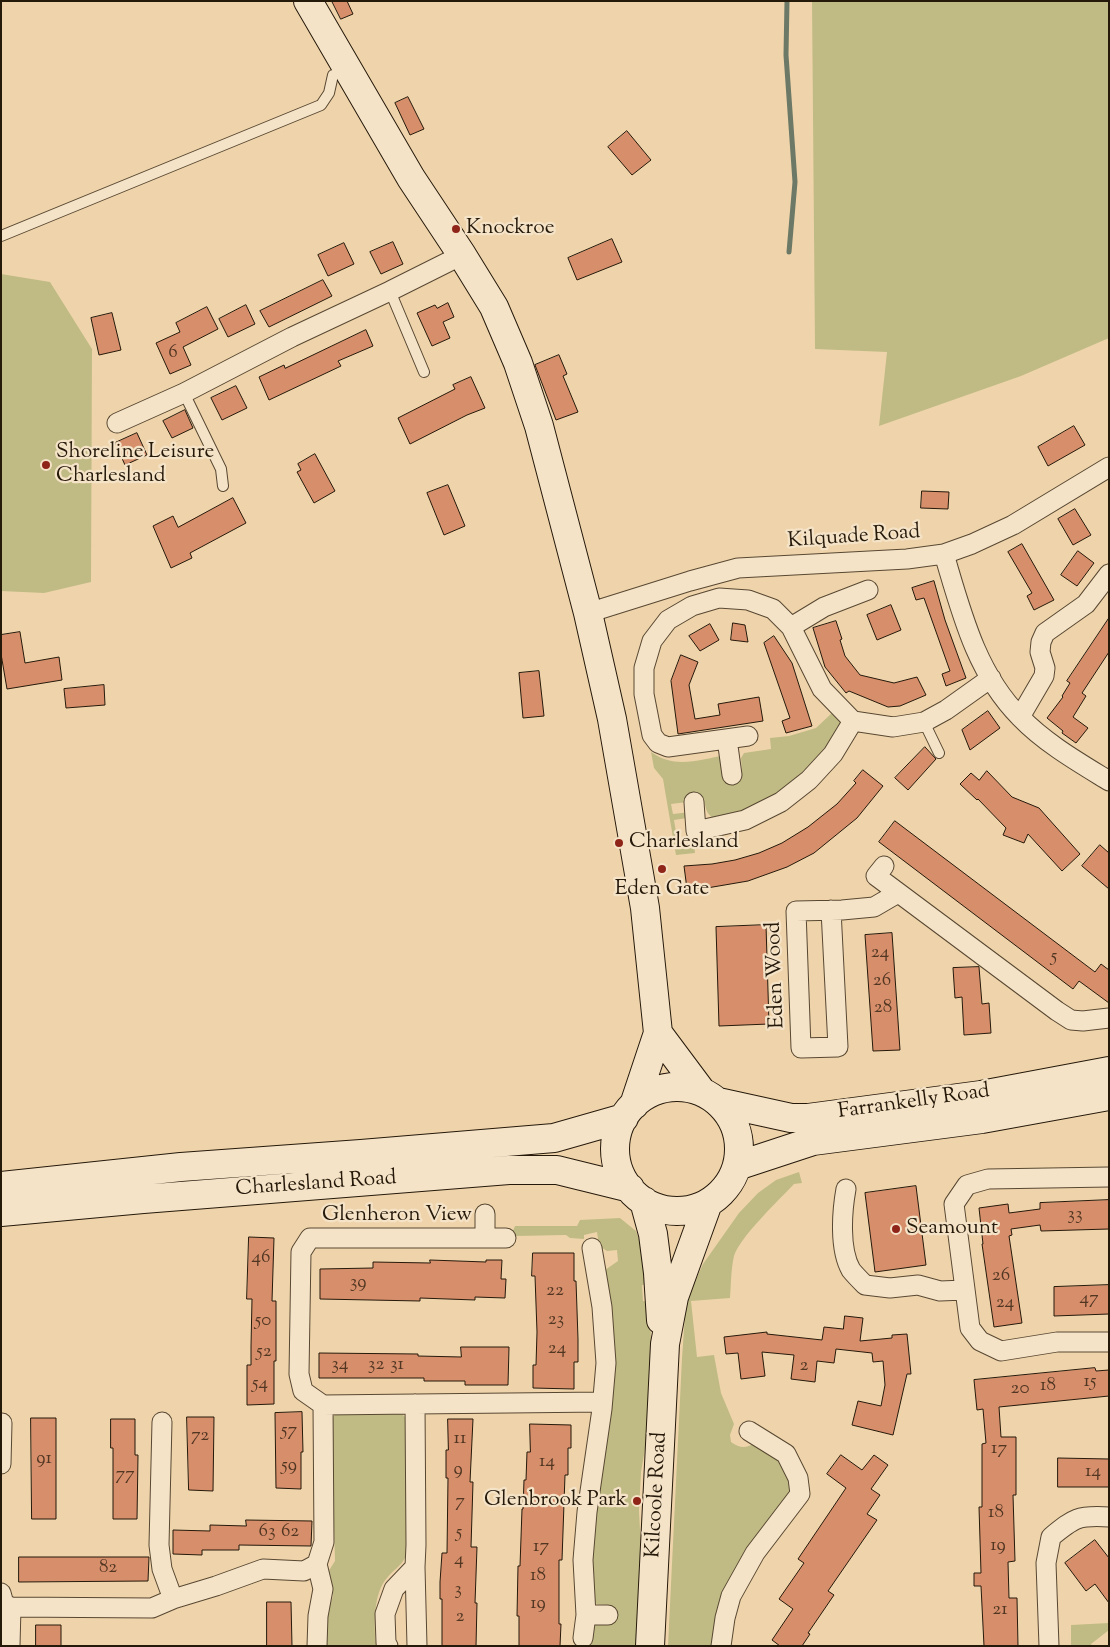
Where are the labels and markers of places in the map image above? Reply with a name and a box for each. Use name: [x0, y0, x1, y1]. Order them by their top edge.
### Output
place label: Knockroe: [466, 216, 554, 242]
marker: Knockroe: [450, 223, 462, 235]
place label: Shoreline Leisure Charlesland: [56, 440, 214, 490]
marker: Shoreline Leisure Charlesland: [40, 459, 52, 471]
place label: Charlesland: [629, 830, 739, 856]
marker: Charlesland: [613, 837, 625, 849]
marker: Eden Gate: [656, 863, 668, 875]
place label: Eden Gate: [615, 877, 709, 903]
place label: Seamount: [906, 1216, 998, 1242]
marker: Seamount: [890, 1223, 902, 1235]
place label: Glenbrook Park: [484, 1488, 627, 1514]
marker: Glenbrook Park: [631, 1495, 643, 1507]

